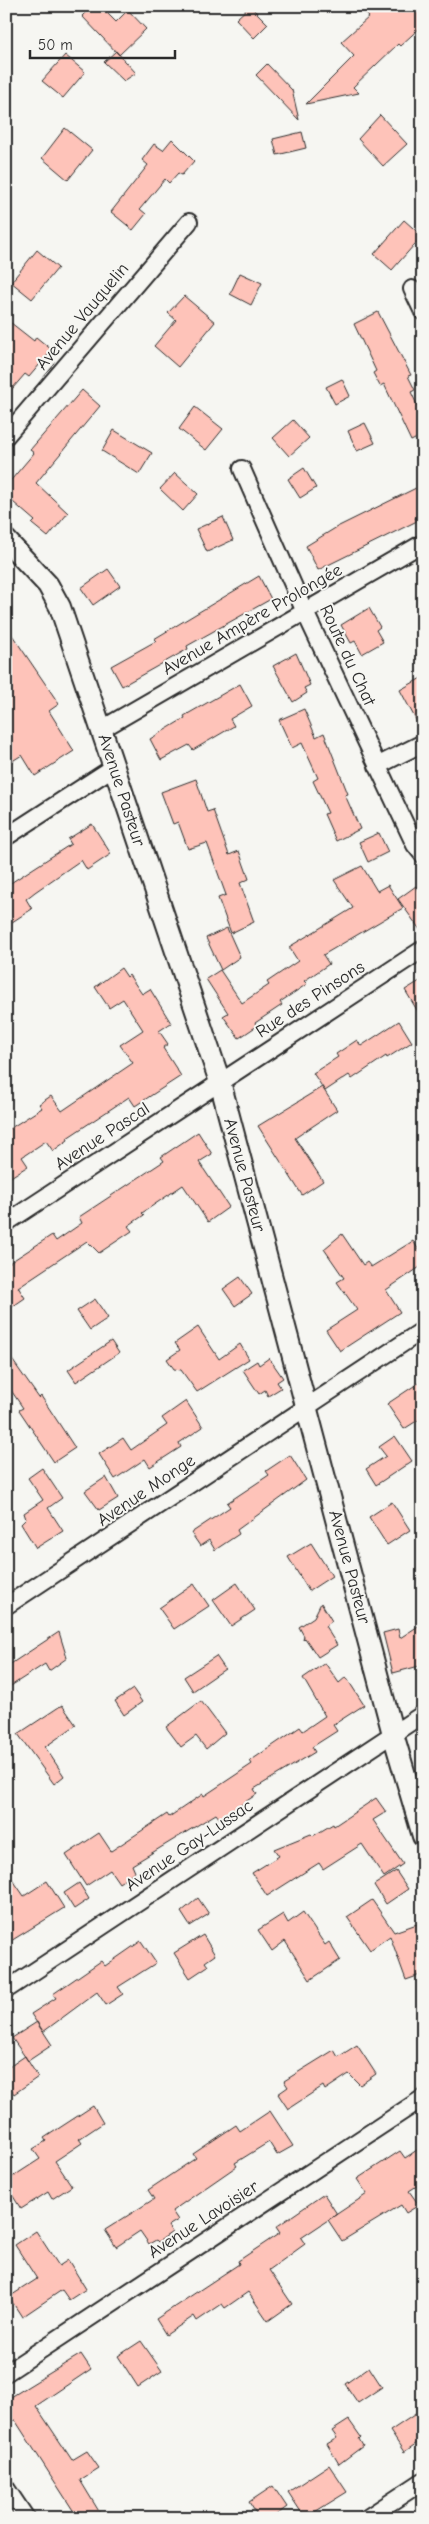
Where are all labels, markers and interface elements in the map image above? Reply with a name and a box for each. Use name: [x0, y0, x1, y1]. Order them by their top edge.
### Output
scale bar: [30, 28, 175, 60]
text: 50 m: [38, 36, 73, 54]
street label: Avenue Vauquelin: [31, 258, 133, 374]
street label: Avenue Ampère Prolongée: [159, 559, 346, 680]
street label: Route du Chat: [315, 601, 380, 710]
street label: Avenue Pasteur: [93, 731, 150, 850]
street label: Rue des Pinsons: [252, 956, 369, 1042]
street label: Avenue Pascal: [51, 1098, 154, 1175]
street label: Avenue Pasteur: [219, 1116, 270, 1235]
street label: Avenue Monge: [93, 1450, 199, 1531]
street label: Avenue Pasteur: [324, 1508, 375, 1627]
street label: Avenue Gay-Lussac: [122, 1795, 257, 1896]
street label: Avenue Lavoisier: [144, 2175, 263, 2263]

